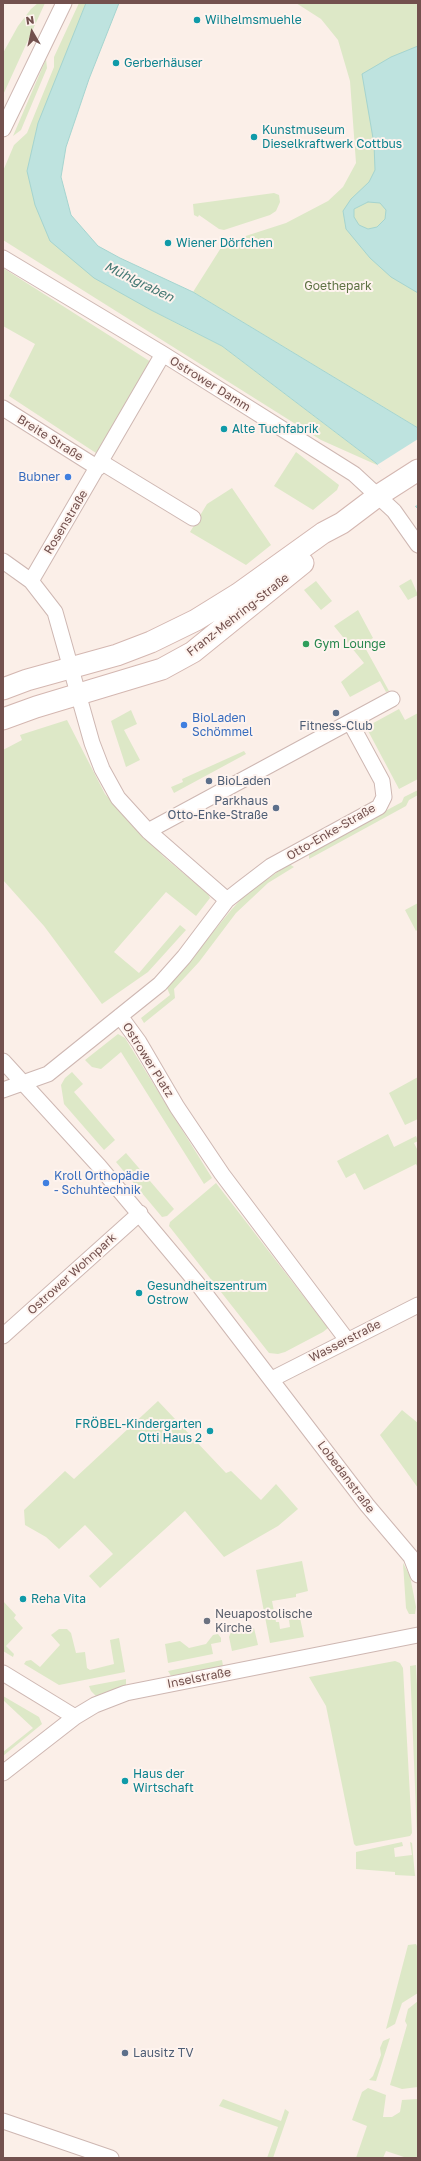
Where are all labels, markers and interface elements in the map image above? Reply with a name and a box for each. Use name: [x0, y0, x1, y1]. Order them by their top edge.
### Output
north arrow: [12, 12, 52, 52]
text: N: [25, 13, 35, 27]
place label: Wilhelmsmuehle: [205, 13, 302, 27]
marker: Wilhelmsmuehle: [192, 15, 202, 25]
place label: Gerberhäuser: [124, 56, 203, 70]
marker: Gerberhäuser: [111, 58, 121, 68]
place label: Kunstmuseum Dieselkraftwerk Cottbus: [262, 123, 402, 151]
marker: Kunstmuseum Dieselkraftwerk Cottbus: [249, 132, 259, 142]
place label: Wiener Dörfchen: [176, 236, 273, 250]
marker: Wiener Dörfchen: [163, 238, 173, 248]
water label: Mühlgraben: [102, 259, 176, 305]
park label: Goethepark: [304, 279, 372, 293]
street label: Ostrower Damm: [167, 353, 253, 415]
street label: Breite Straße: [14, 412, 86, 464]
place label: Alte Tuchfabrik: [232, 422, 319, 436]
marker: Alte Tuchfabrik: [219, 424, 229, 434]
place label: Bubner: [18, 470, 60, 484]
marker: Bubner: [63, 472, 73, 482]
street label: Rosenstraße: [41, 487, 91, 557]
street label: Franz-Mehring-Straße: [184, 571, 292, 659]
place label: Gym Lounge: [314, 637, 386, 651]
marker: Gym Lounge: [301, 639, 311, 649]
marker: Fitness-Club: [331, 708, 341, 718]
place label: BioLaden Schömmel: [192, 711, 253, 739]
place label: Fitness-Club: [299, 719, 373, 733]
marker: BioLaden Schömmel: [179, 720, 189, 730]
place label: BioLaden: [217, 774, 271, 788]
marker: BioLaden: [204, 776, 214, 786]
place label: Parkhaus Otto-Enke-Straße: [168, 794, 268, 822]
street label: Otto-Enke-Straße: [284, 801, 378, 863]
marker: Parkhaus Otto-Enke-Straße: [271, 803, 281, 813]
street label: Ostrower Platz: [119, 1020, 177, 1100]
place label: Kroll Orthopädie - Schuhtechnik: [54, 1169, 150, 1197]
marker: Kroll Orthopädie - Schuhtechnik: [41, 1178, 51, 1188]
street label: Ostrower Wohnpark: [25, 1230, 119, 1318]
place label: Gesundheitszentrum Ostrow: [147, 1279, 267, 1307]
marker: Gesundheitszentrum Ostrow: [134, 1288, 144, 1298]
street label: Wasserstraße: [307, 1317, 383, 1365]
place label: FRÖBEL-Kindergarten Otti Haus 2: [75, 1417, 202, 1445]
marker: FRÖBEL-Kindergarten Otti Haus 2: [205, 1426, 215, 1436]
street label: Lobedanstraße: [314, 1438, 378, 1516]
place label: Reha Vita: [31, 1592, 86, 1606]
marker: Reha Vita: [18, 1594, 28, 1604]
place label: Neuapostolische Kirche: [215, 1607, 312, 1635]
marker: Neuapostolische Kirche: [202, 1616, 212, 1626]
street label: Inselstraße: [166, 1665, 232, 1691]
place label: Haus der Wirtschaft: [133, 1767, 194, 1795]
marker: Haus der Wirtschaft: [120, 1776, 130, 1786]
place label: Lausitz TV: [133, 2046, 194, 2060]
marker: Lausitz TV: [120, 2048, 130, 2058]

